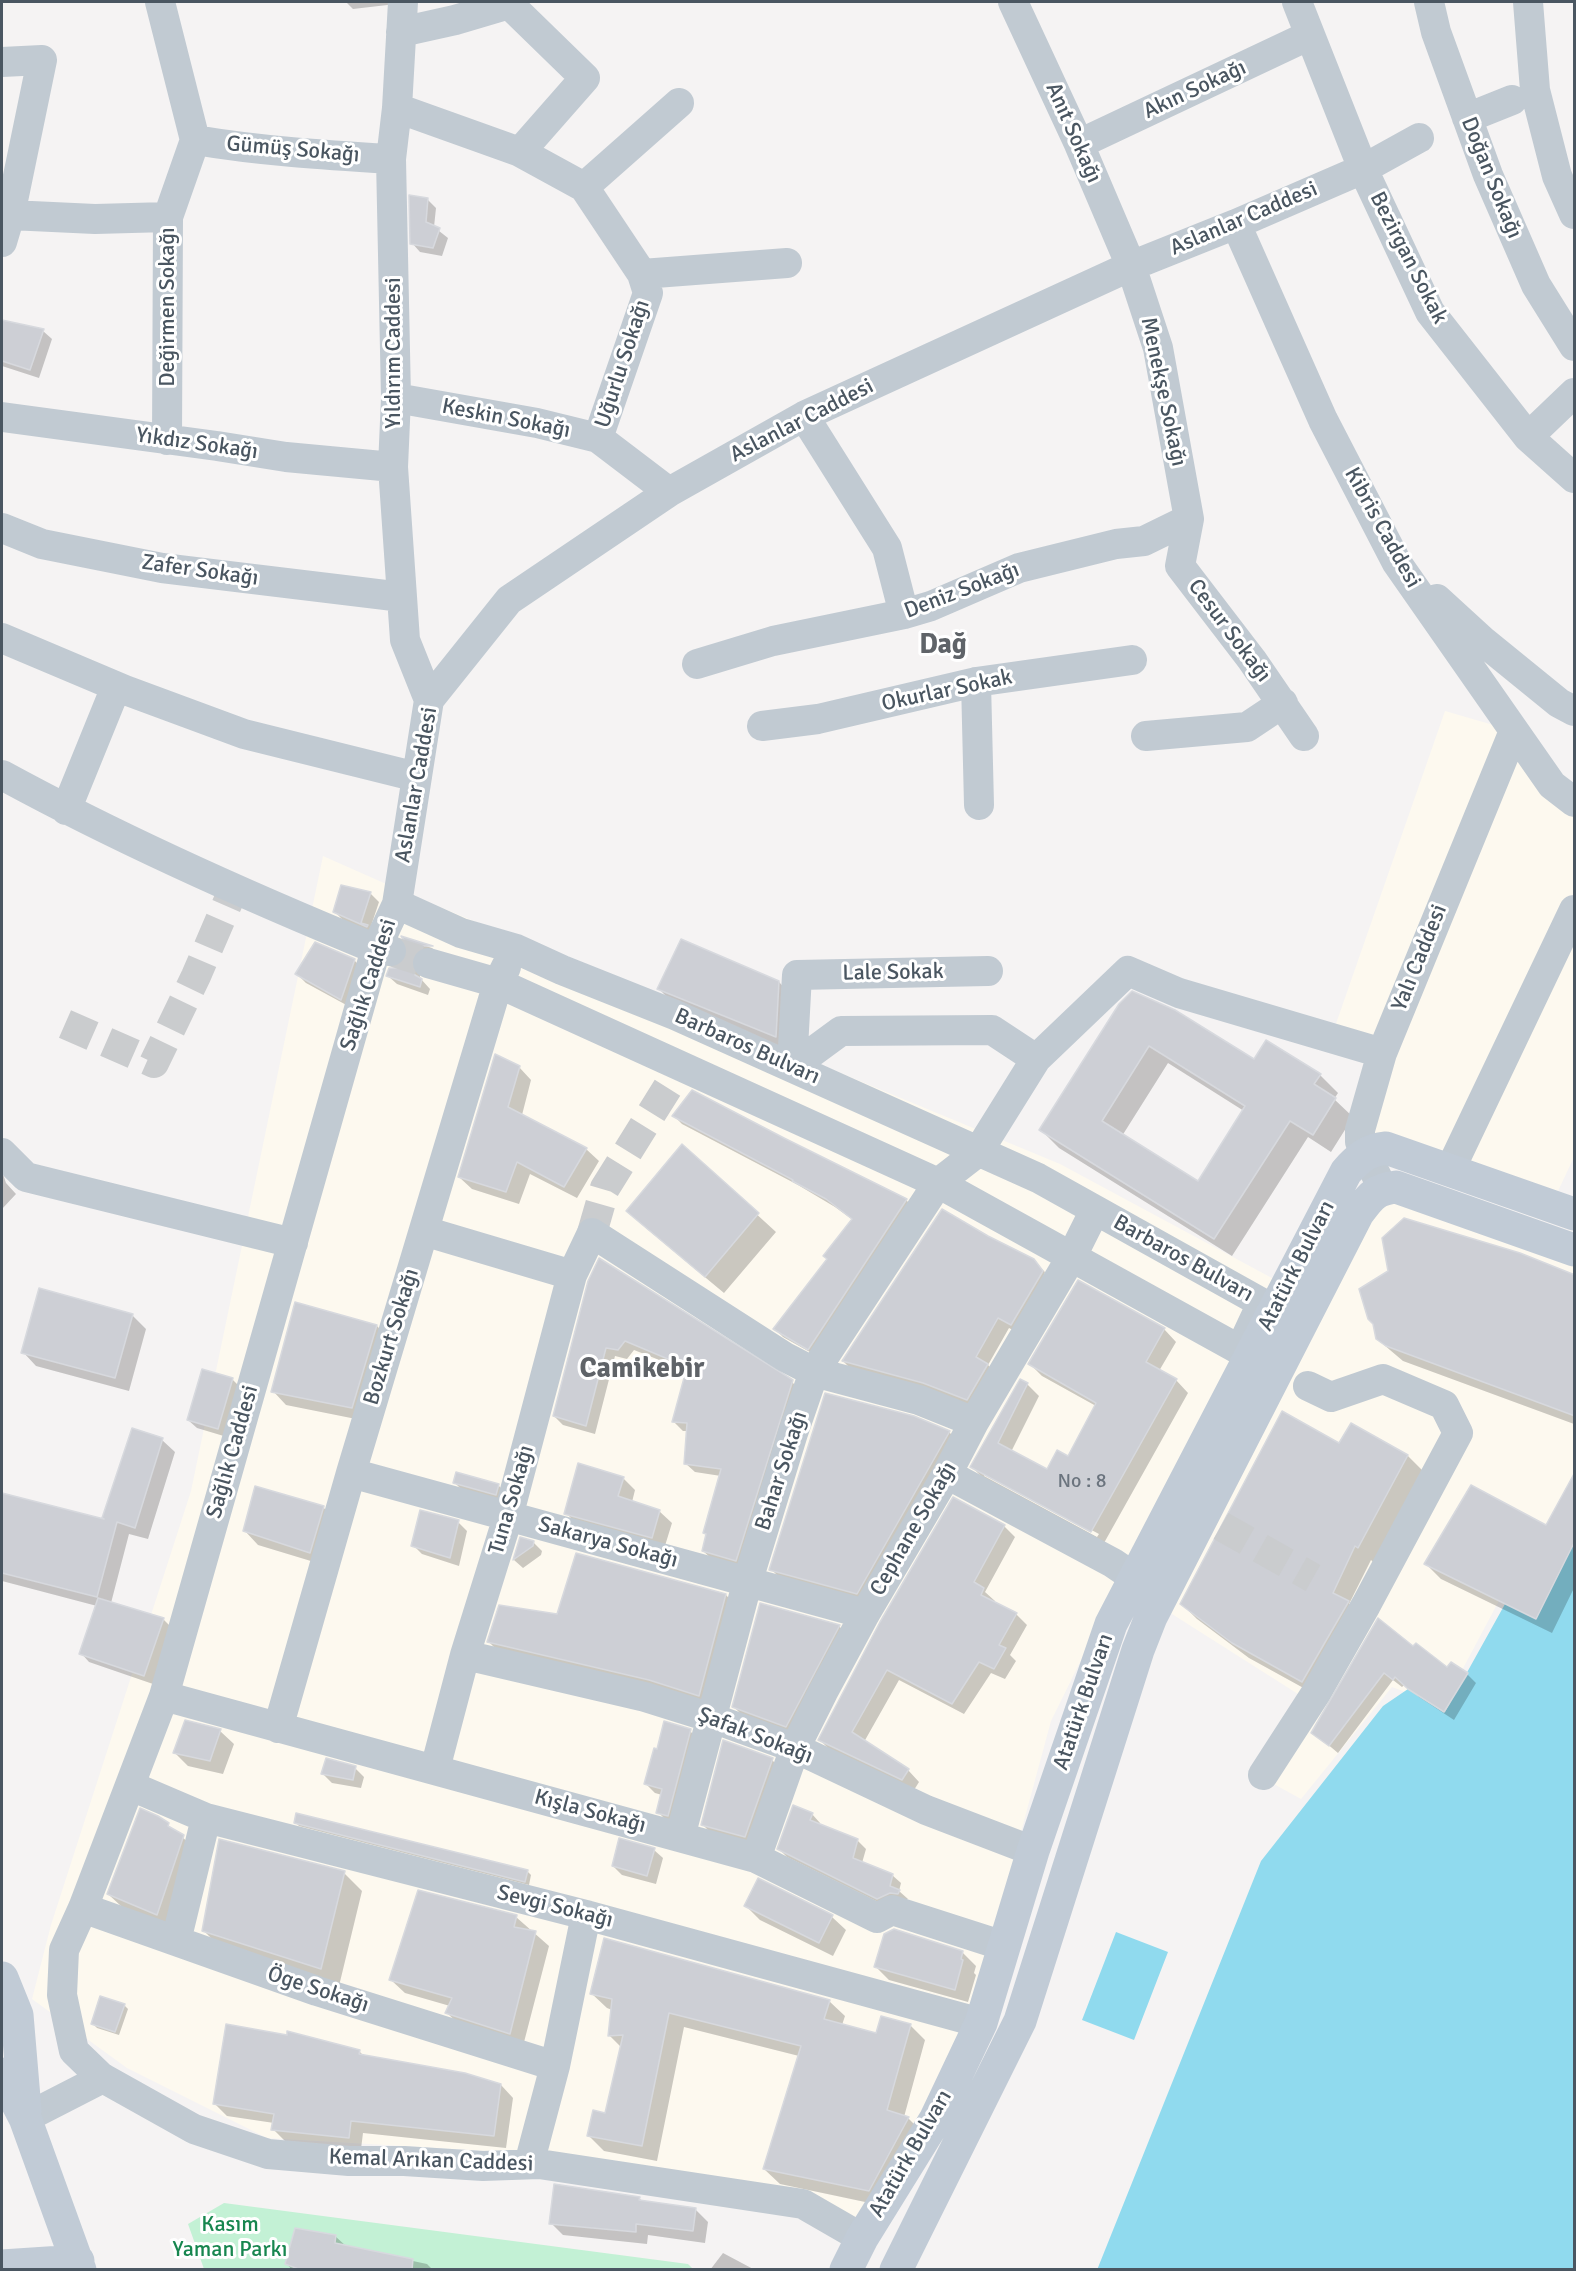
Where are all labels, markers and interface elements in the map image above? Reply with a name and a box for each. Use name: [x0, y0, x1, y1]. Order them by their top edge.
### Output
street label: Akın Sokağı: [1139, 55, 1251, 125]
street label: Anıt Sokağı: [1039, 79, 1107, 187]
street label: Doğan Sokağı: [1455, 113, 1527, 243]
street label: Gümüş Sokağı: [225, 131, 361, 169]
street label: Aslanlar Caddesi: [1166, 176, 1322, 262]
street label: Bezirgan Sokak: [1363, 188, 1453, 328]
street label: Değirmen Sokağı: [155, 227, 181, 387]
street label: Yıldırım Caddesi: [381, 277, 407, 429]
street label: Uğurlu Sokağı: [590, 297, 656, 431]
street label: Menekşe Sokağı: [1134, 315, 1192, 469]
street label: Aslanlar Caddesi: [726, 373, 878, 469]
street label: Keskin Sokağı: [439, 394, 573, 444]
street label: Yıkdız Sokağı: [134, 422, 260, 466]
street label: Kibris Caddesi: [1338, 463, 1426, 593]
street label: Zafer Sokağı: [140, 550, 260, 592]
street label: Deniz Sokağı: [901, 557, 1023, 625]
street label: Cesur Sokağı: [1182, 574, 1276, 688]
district label: Dağ: [919, 629, 967, 663]
street label: Okurlar Sokak: [879, 664, 1015, 718]
street label: Aslanlar Caddesi: [390, 705, 444, 865]
street label: Yalı Caddesi: [1387, 901, 1453, 1015]
street label: Sağlık Caddesi: [335, 916, 403, 1054]
street label: Lale Sokak: [842, 959, 944, 987]
street label: Barbaros Bulvarı: [670, 1003, 824, 1091]
street label: Atatürk Bulvarı: [1253, 1197, 1341, 1335]
street label: Barbaros Bulvarı: [1108, 1210, 1258, 1308]
street label: Bozkurt Sokağı: [359, 1266, 425, 1408]
district label: Camikebir: [580, 1353, 704, 1387]
street label: Sağlık Caddesi: [201, 1382, 265, 1522]
street label: Bahar Sokağı: [750, 1408, 814, 1534]
street label: Tuna Sokağı: [484, 1442, 540, 1558]
street label: Cephane Sokağı: [865, 1457, 963, 1601]
house number: No : 8: [1058, 1470, 1106, 1494]
street label: Sakarya Sokağı: [535, 1512, 681, 1574]
street label: Atatürk Bulvarı: [1048, 1630, 1120, 1774]
street label: Şafak Sokağı: [694, 1702, 816, 1770]
street label: Kışla Sokağı: [531, 1784, 649, 1840]
street label: Sevgi Sokağı: [494, 1880, 616, 1934]
street label: Öge Sokağı: [264, 1961, 372, 2019]
street label: Atatürk Bulvarı: [864, 2086, 958, 2222]
street label: Kemal Arıkan Caddesi: [328, 2144, 534, 2178]
park label: Kasım Yaman Parkı: [173, 2212, 287, 2264]

